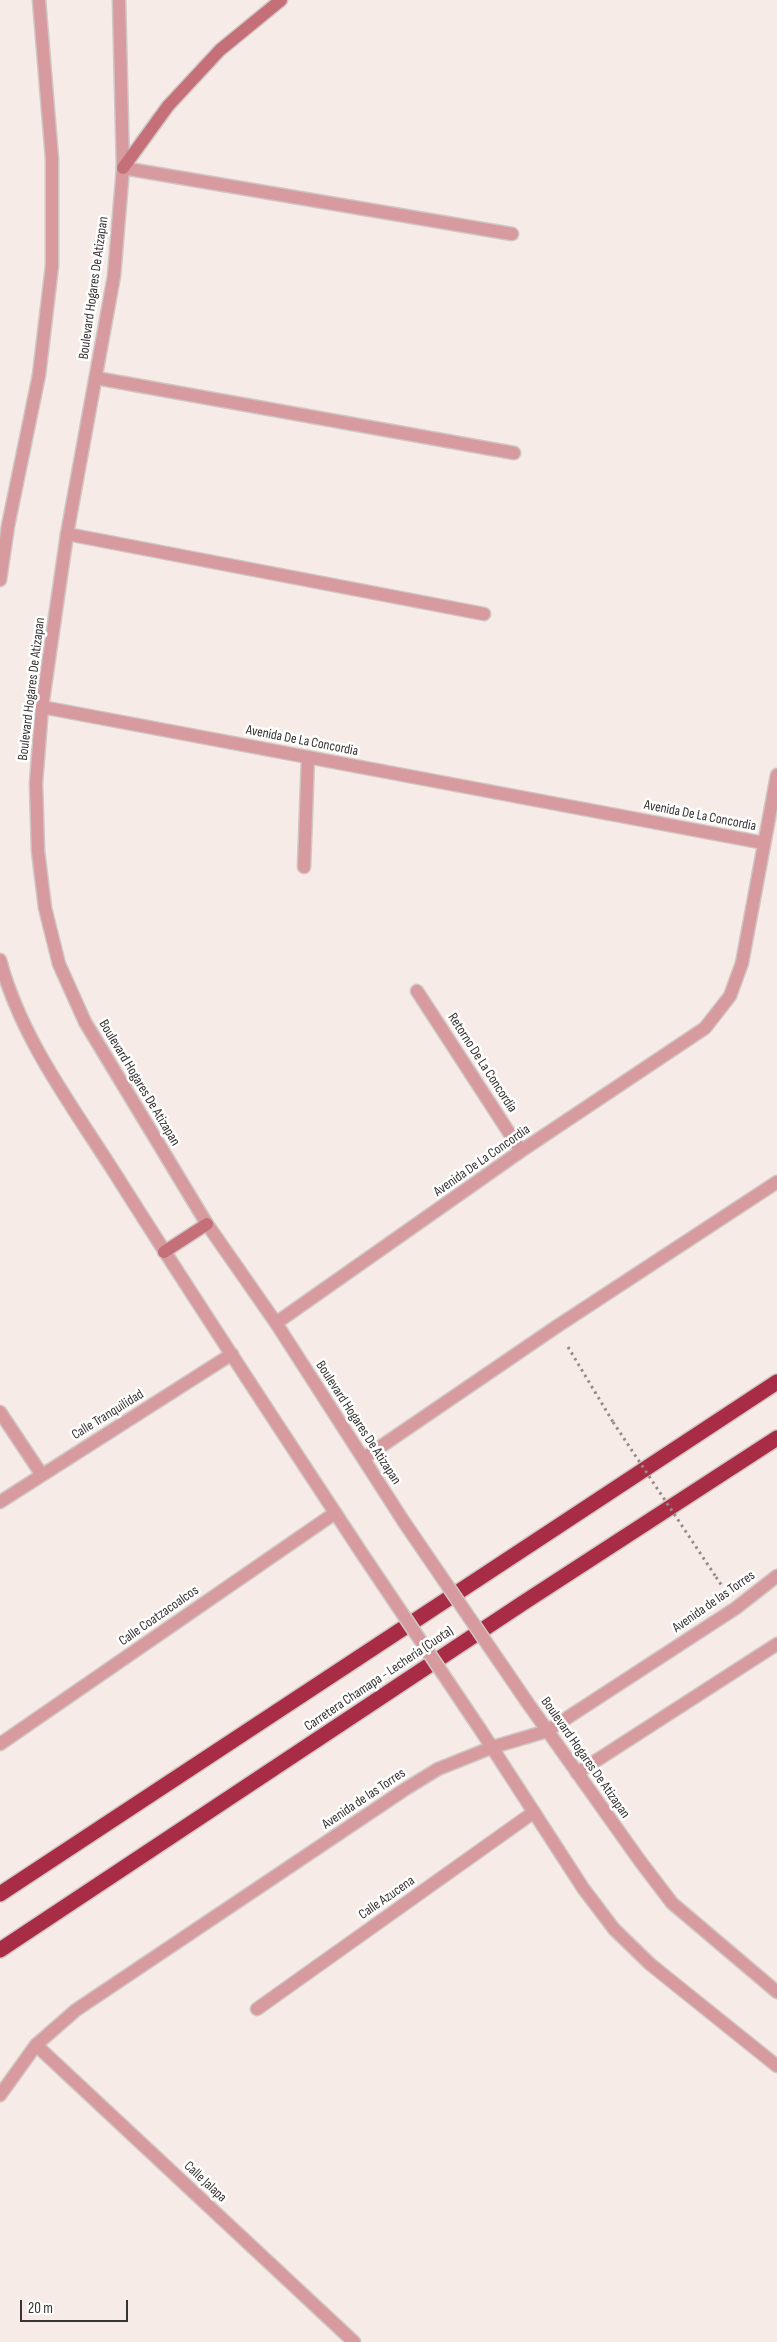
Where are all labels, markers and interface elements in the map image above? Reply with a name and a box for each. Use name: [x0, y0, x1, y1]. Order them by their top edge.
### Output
street label: Boulevard Hogares De Atizapan: [76, 216, 112, 360]
street label: Boulevard Hogares De Atizapan: [15, 616, 49, 762]
street label: Avenida De La Concordia: [245, 722, 359, 760]
street label: Avenida De La Concordia: [643, 797, 757, 835]
street label: Retorno De La Concordia: [444, 1010, 520, 1116]
street label: Boulevard Hogares De Atizapan: [95, 1017, 183, 1149]
street label: Avenida De La Concordia: [431, 1121, 533, 1201]
street label: Boulevard Hogares De Atizapan: [312, 1358, 404, 1488]
street label: Calle Tranquilidad: [69, 1386, 147, 1444]
street label: Avenida de las Torres: [670, 1567, 758, 1637]
street label: Calle Coatzacoalcos: [116, 1582, 202, 1650]
street label: Carretera Chamapa - Lechería (Cuota): [301, 1623, 457, 1735]
street label: Boulevard Hogares De Atizapan: [537, 1694, 633, 1822]
street label: Avenida de las Torres: [319, 1765, 409, 1833]
street label: Calle Azucena: [356, 1873, 418, 1923]
street label: Calle Jalapa: [180, 2158, 230, 2206]
scale bar: [22, 2290, 130, 2322]
text: 20 m: [28, 2299, 53, 2318]

